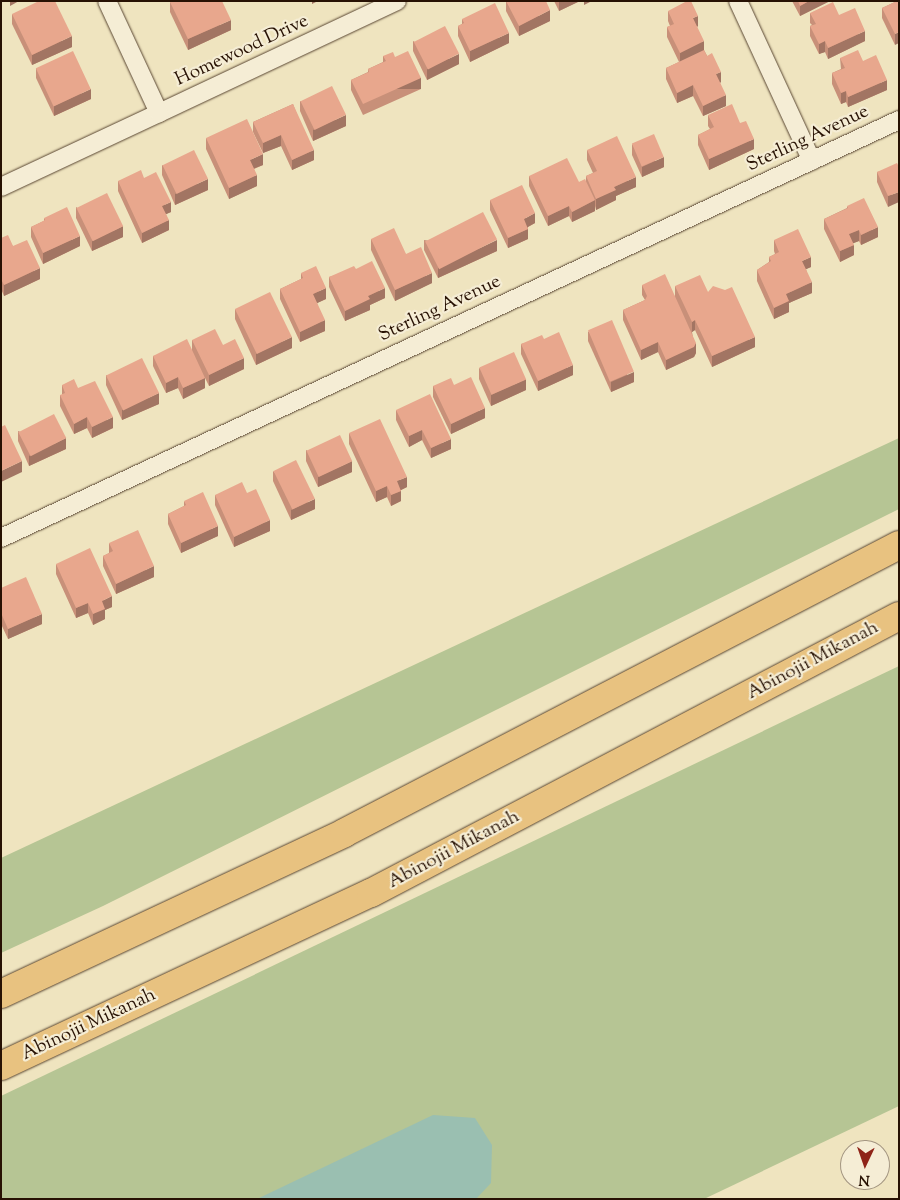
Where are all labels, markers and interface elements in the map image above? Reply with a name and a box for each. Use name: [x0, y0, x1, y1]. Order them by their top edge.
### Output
street label: Homewood Drive: [172, 10, 312, 92]
street label: Sterling Avenue: [743, 101, 873, 177]
street label: Sterling Avenue: [375, 271, 505, 347]
street label: Abinojii Mikanah: [743, 617, 883, 705]
street label: Abinojii Mikanah: [384, 806, 524, 894]
street label: Abinojii Mikanah: [18, 984, 160, 1066]
north arrow: [840, 1140, 890, 1190]
text: N: [858, 1169, 870, 1189]

